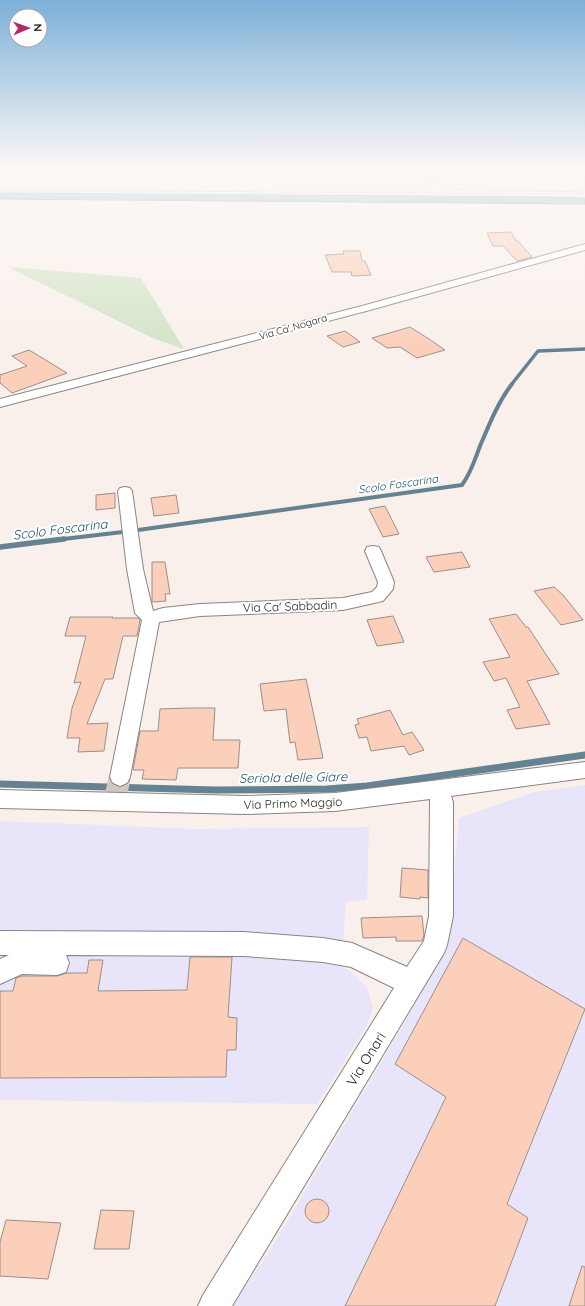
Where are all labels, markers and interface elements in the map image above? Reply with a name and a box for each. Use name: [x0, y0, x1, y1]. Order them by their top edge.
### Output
north arrow: [8, 8, 48, 48]
text: N: [31, 23, 45, 32]
street label: Via Ca' Nogara: [257, 311, 329, 343]
water label: Scolo Foscarina: [357, 471, 440, 497]
water label: Scolo Foscarina: [12, 515, 109, 543]
street label: Via Ca' Sabbadin: [243, 597, 337, 615]
water label: Seriola delle Giare: [239, 768, 348, 786]
street label: Via Primo Maggio: [243, 794, 343, 812]
street label: Via Onari: [342, 1029, 390, 1089]

